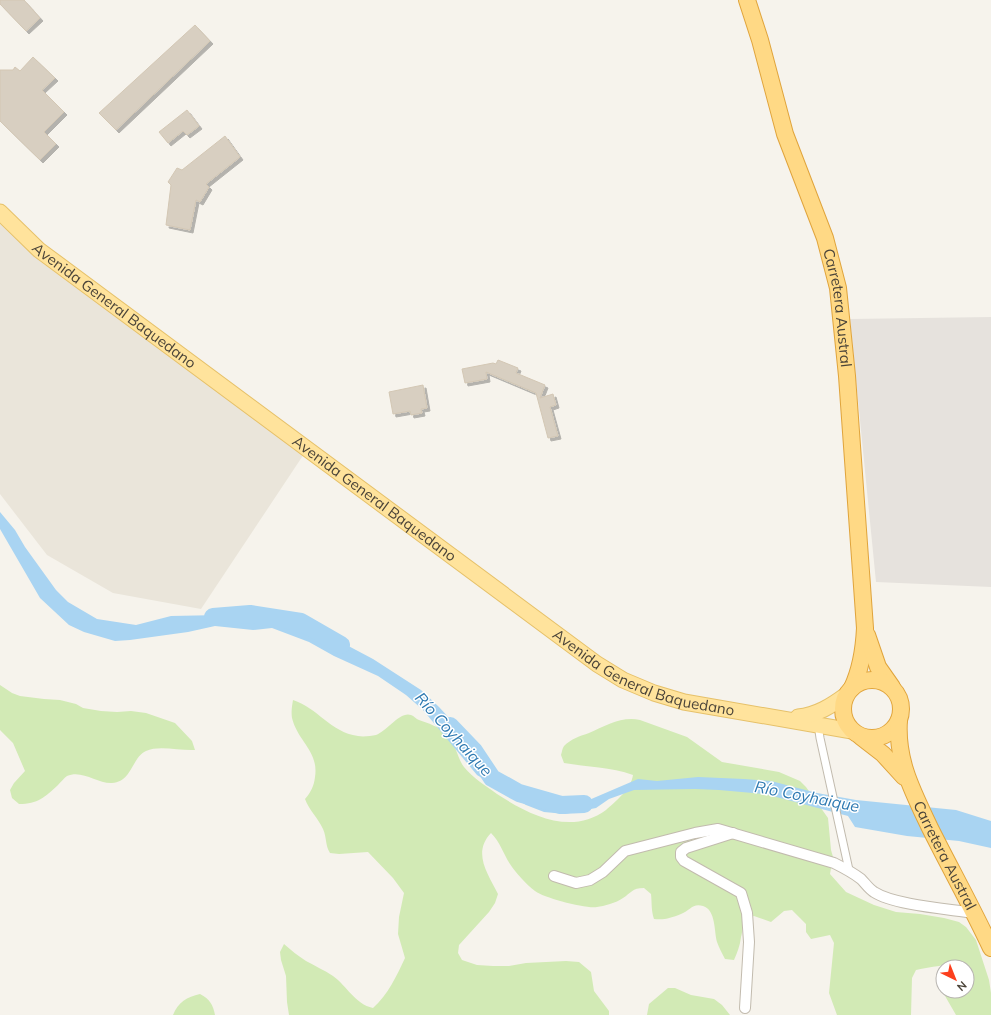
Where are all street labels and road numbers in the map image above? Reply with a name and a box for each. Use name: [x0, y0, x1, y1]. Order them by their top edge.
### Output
street label: Avenida General Baquedano: [28, 239, 200, 372]
street label: Carretera Austral: [819, 246, 856, 368]
street label: Avenida General Baquedano: [289, 431, 460, 565]
street label: Avenida General Baquedano: [549, 624, 736, 720]
street label: Carretera Austral: [909, 798, 981, 913]

